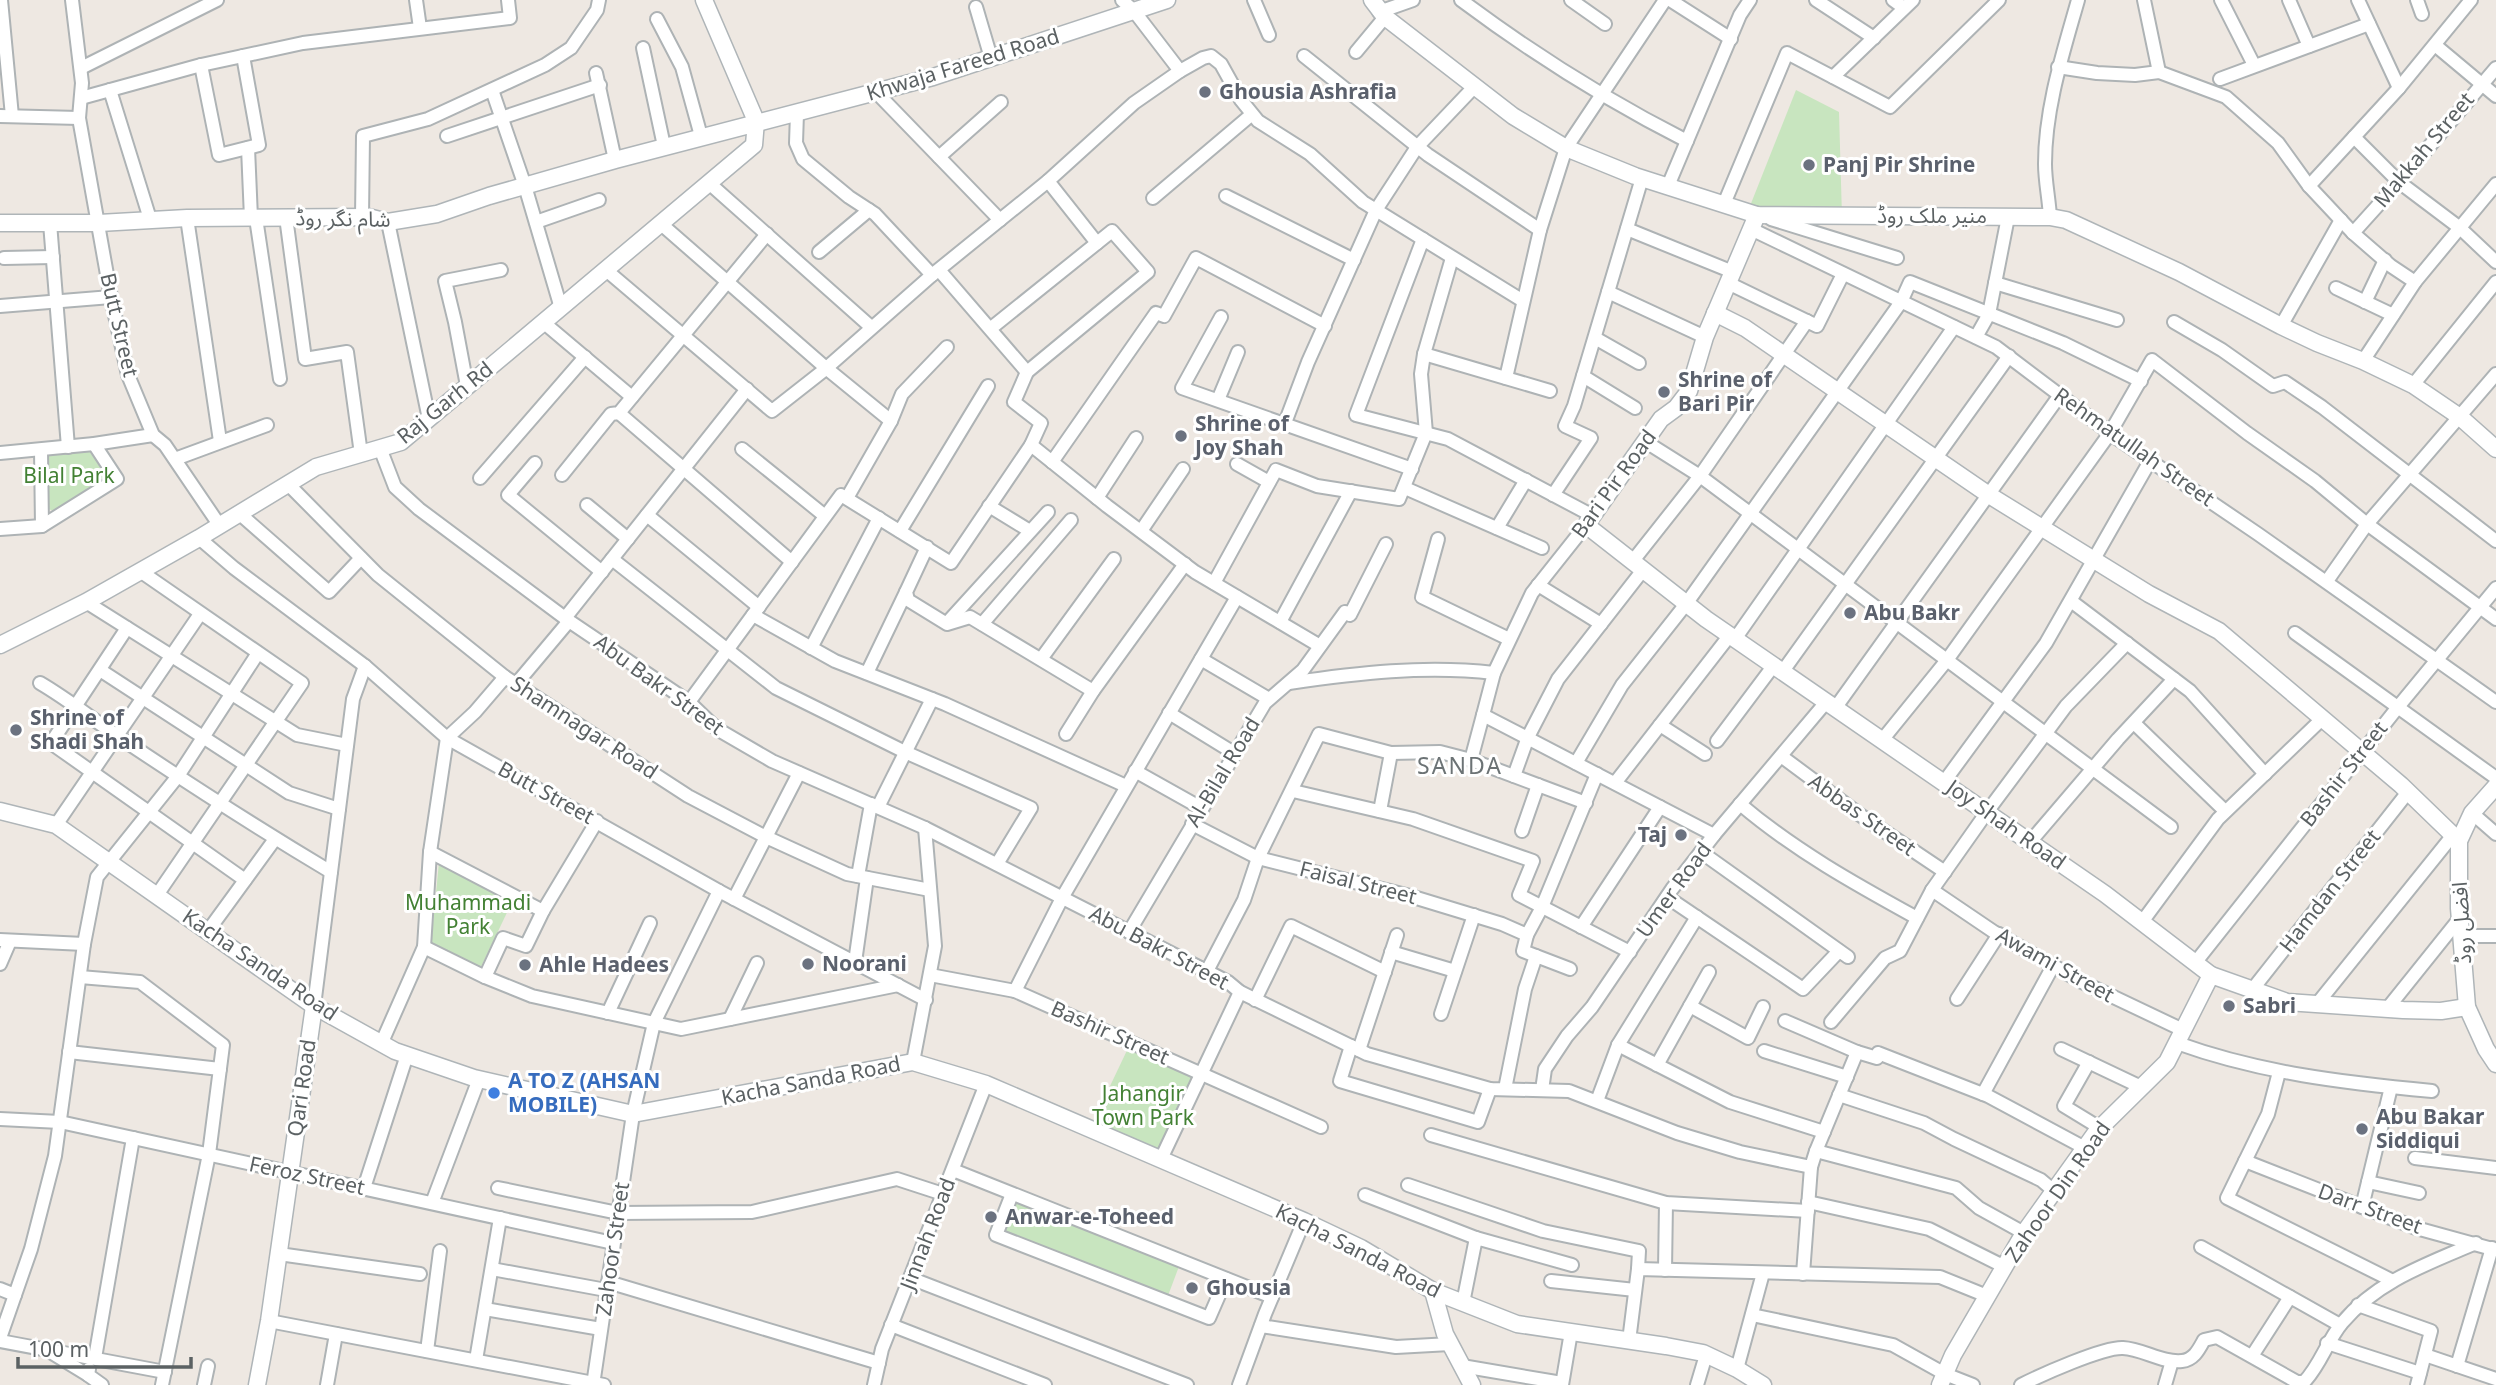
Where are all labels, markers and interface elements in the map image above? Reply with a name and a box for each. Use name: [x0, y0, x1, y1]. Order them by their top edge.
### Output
street label: Khwaja Fareed Road: [863, 21, 1063, 107]
place label: Ghousia Ashrafia: [1219, 77, 1397, 105]
marker: Ghousia Ashrafia: [1197, 84, 1213, 100]
street label: Makkah Street: [2367, 86, 2480, 213]
place label: Panj Pir Shrine: [1823, 150, 1975, 178]
marker: Panj Pir Shrine: [1801, 157, 1817, 173]
street label: منیر ملک روڈ: [1877, 201, 1987, 229]
street label: شام نگر روڈ: [295, 203, 391, 236]
street label: Butt Street: [94, 270, 146, 380]
street label: Raj Garh Rd: [391, 355, 498, 450]
place label: Shrine of Bari Pir: [1678, 365, 1774, 417]
street label: Rehmatullah Street: [2049, 380, 2221, 512]
marker: Shrine of Bari Pir: [1656, 384, 1672, 400]
place label: Shrine of Joy Shah: [1193, 409, 1291, 461]
street label: Bari Pir Road: [1564, 424, 1662, 543]
marker: Shrine of Joy Shah: [1173, 428, 1189, 444]
park label: Bilal Park: [23, 461, 116, 489]
place label: Abu Bakr: [1864, 598, 1960, 626]
marker: Abu Bakr: [1842, 605, 1858, 621]
street label: Abu Bakr Street: [589, 628, 731, 741]
street label: Shamnagar Road: [506, 669, 663, 785]
place label: Shrine of Shadi Shah: [30, 703, 144, 755]
street label: Al-Bilal Road: [1178, 711, 1266, 832]
street label: Bashir Street: [2293, 715, 2393, 832]
marker: Shrine of Shadi Shah: [8, 722, 24, 738]
district label: SANDA: [1417, 749, 1503, 781]
street label: Butt Street: [493, 754, 600, 830]
street label: Abbas Street: [1803, 767, 1922, 862]
street label: Joy Shah Road: [1940, 772, 2072, 876]
place label: Taj: [1638, 820, 1667, 848]
street label: Hamdan Street: [2272, 823, 2386, 958]
marker: Taj: [1673, 827, 1689, 843]
street label: Umer Road: [1629, 836, 1717, 943]
street label: Faisal Street: [1297, 854, 1420, 910]
street label: افضل روڈ: [2445, 881, 2477, 965]
park label: Muhammadi Park: [405, 888, 531, 940]
street label: Abu Bakr Street: [1085, 899, 1234, 996]
street label: Kacha Sanda Road: [177, 902, 344, 1027]
street label: Awami Street: [1991, 920, 2120, 1008]
place label: Noorani: [822, 949, 907, 977]
place label: Ahle Hadees: [539, 950, 669, 978]
marker: Noorani: [800, 956, 816, 972]
marker: Ahle Hadees: [517, 957, 533, 973]
place label: Sabri: [2243, 991, 2296, 1019]
street label: Bashir Street: [1047, 994, 1174, 1071]
marker: Sabri: [2221, 998, 2237, 1014]
street label: Qari Road: [280, 1037, 322, 1138]
street label: Kacha Sanda Road: [719, 1049, 903, 1111]
place label: A TO Z (AHSAN MOBILE): [508, 1066, 660, 1118]
park label: Jahangir Town Park: [1092, 1079, 1195, 1131]
marker: A TO Z (AHSAN MOBILE): [486, 1085, 502, 1101]
place label: Abu Bakar Siddiqui: [2376, 1102, 2485, 1154]
street label: Zahoor Din Road: [1998, 1115, 2116, 1267]
marker: Abu Bakar Siddiqui: [2354, 1121, 2370, 1137]
street label: Feroz Street: [247, 1149, 368, 1201]
street label: Jinnah Road: [892, 1174, 961, 1296]
street label: Darr Street: [2315, 1176, 2427, 1240]
street label: Zahoor Street: [589, 1180, 635, 1318]
street label: Kacha Sanda Road: [1271, 1196, 1446, 1304]
place label: Anwar-e-Toheed: [1005, 1202, 1174, 1230]
marker: Anwar-e-Toheed: [983, 1209, 999, 1225]
place label: Ghousia: [1206, 1273, 1291, 1301]
marker: Ghousia: [1184, 1280, 1200, 1296]
scale bar: [18, 1326, 191, 1370]
text: 100 m: [28, 1335, 89, 1363]

